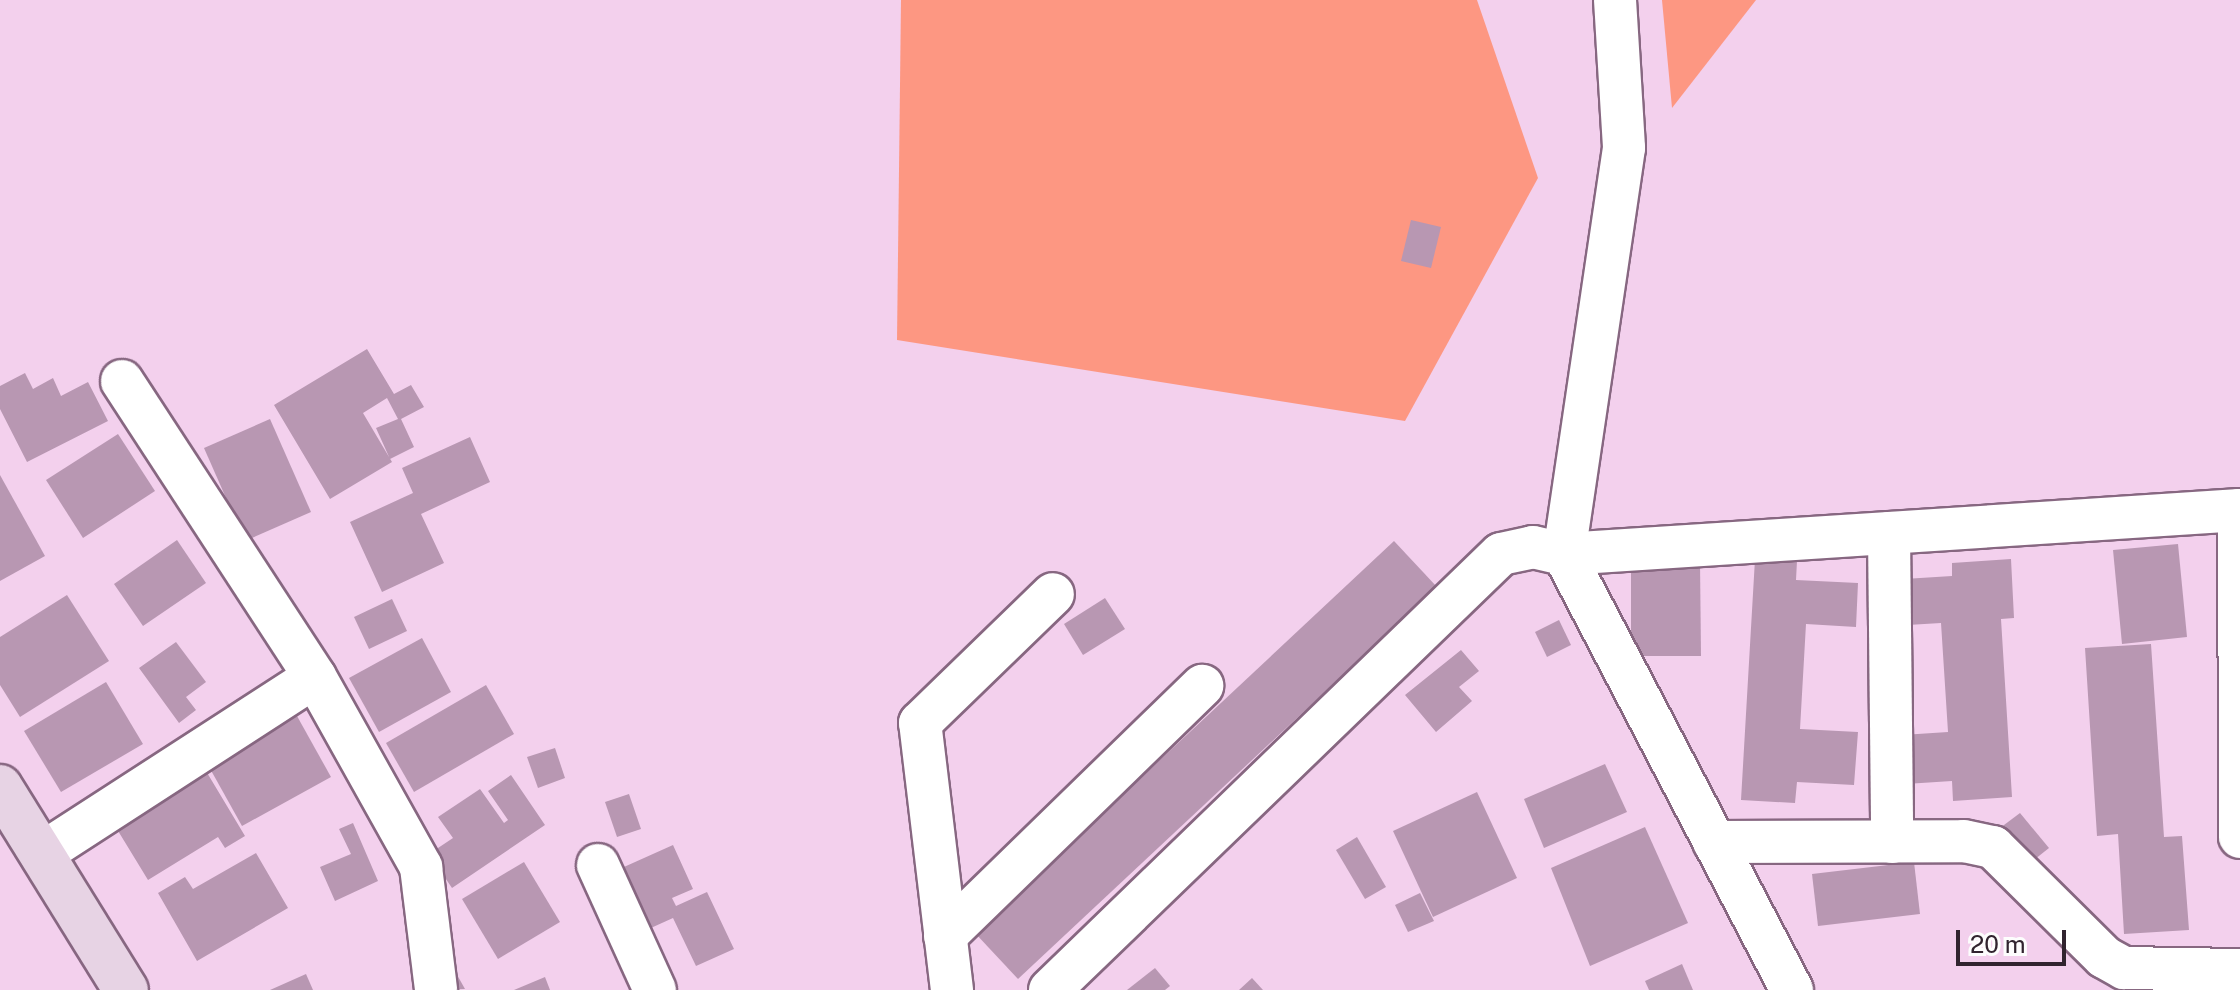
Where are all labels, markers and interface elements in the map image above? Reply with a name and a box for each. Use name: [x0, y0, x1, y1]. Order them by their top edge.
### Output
scale bar: [1960, 914, 2070, 964]
text: 20 m: [1970, 930, 2026, 958]

